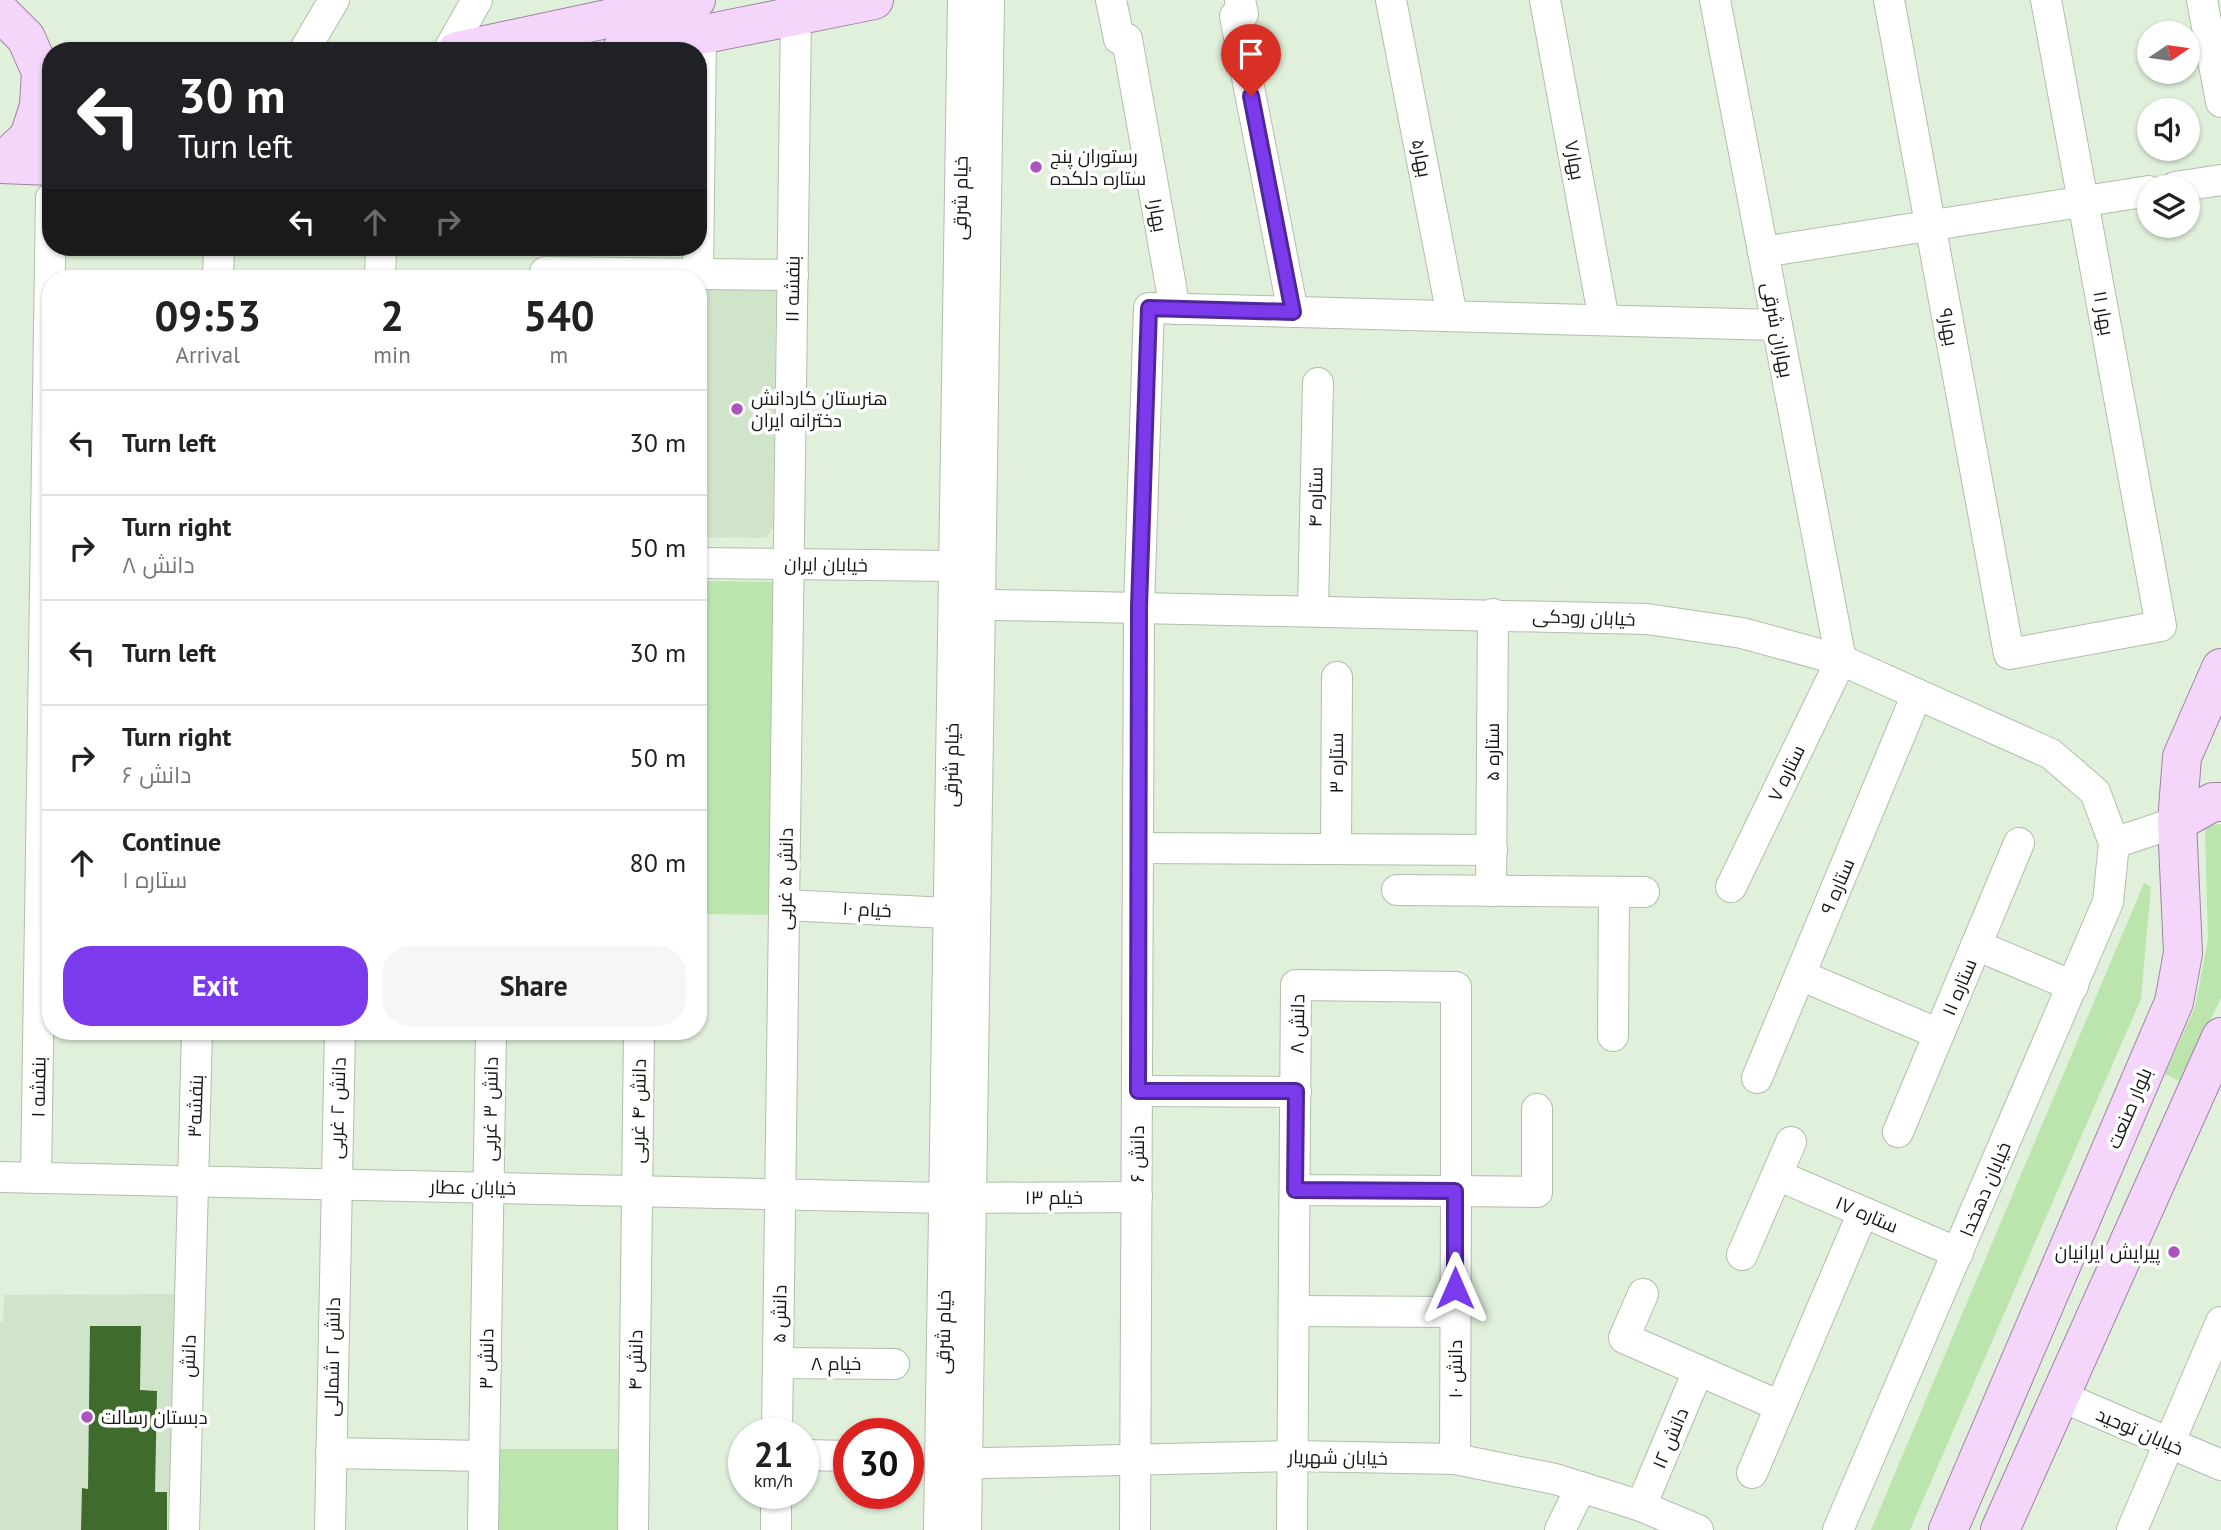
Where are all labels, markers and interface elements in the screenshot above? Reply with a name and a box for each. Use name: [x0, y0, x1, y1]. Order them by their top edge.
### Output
north arrow: [2137, 21, 2200, 84]
map controls: [2137, 21, 2200, 238]
pin: [1221, 24, 1281, 96]
icon: arrive: [1232, 35, 1270, 73]
text: 30 m: [178, 63, 285, 127]
icon: left: [63, 70, 154, 161]
button: sound: [2137, 98, 2200, 161]
text: Turn left: [178, 125, 293, 167]
street label: بهار۵: [1407, 137, 1437, 179]
street label: بهار۷: [1560, 138, 1590, 182]
place label: رستوران پنج ستاره دلکده: [1050, 144, 1146, 190]
street label: خیام شرقی: [947, 156, 975, 240]
marker: رستوران پنج ستاره دلکده: [1028, 159, 1044, 175]
button: layers: [2137, 175, 2200, 238]
street label: بهار۱: [1143, 196, 1173, 234]
icon: left: [283, 203, 321, 241]
icon: ahead: [356, 203, 394, 241]
icon: right: [429, 203, 467, 241]
street label: بنفشه ۱۱: [779, 255, 805, 323]
street label: بهاران شرقی: [1757, 280, 1799, 380]
text: 09:53: [154, 288, 261, 343]
text: 2: [380, 288, 404, 343]
text: 540: [523, 288, 595, 343]
street label: بهار ۱۱: [2088, 289, 2120, 337]
street label: بهار۹: [1934, 306, 1964, 348]
text: Arrival: [175, 340, 240, 369]
text: min: [373, 340, 411, 369]
text: m: [550, 340, 568, 369]
place label: هنرستان کاردانش دخترانه ایران: [751, 386, 888, 432]
marker: هنرستان کاردانش دخترانه ایران: [729, 401, 745, 417]
icon: left: [63, 424, 101, 462]
text: Turn left: [122, 426, 216, 459]
text: 30 m: [630, 426, 686, 459]
street label: ستاره ۴: [1302, 466, 1328, 528]
text: Turn right: [122, 510, 231, 543]
icon: right: [63, 529, 101, 567]
text: 50 m: [630, 531, 686, 564]
text: دانش ۸: [122, 550, 195, 579]
street label: خیابان ایران: [784, 551, 868, 577]
street label: خیابان رودکی: [1532, 603, 1636, 631]
icon: left: [63, 634, 101, 672]
text: Turn left: [122, 636, 216, 669]
text: 30 m: [630, 636, 686, 669]
text: Turn right: [122, 720, 231, 753]
street label: خیام شرقی: [938, 723, 966, 807]
street label: ستاره ۵: [1480, 723, 1504, 781]
street label: ستاره ۳: [1324, 733, 1348, 793]
icon: right: [63, 739, 101, 777]
text: 50 m: [630, 741, 686, 774]
street label: ستاره ۷: [1762, 741, 1810, 805]
text: دانش ۶: [122, 760, 191, 789]
text: Continue: [122, 825, 221, 858]
street label: دانش ۵ غربی: [772, 828, 798, 930]
icon: ahead: [63, 844, 101, 882]
text: 80 m: [630, 846, 686, 879]
street label: ستاره ۹: [1815, 855, 1859, 917]
text: ستاره ۱: [122, 865, 187, 894]
street label: خیام ۱۰: [842, 896, 892, 924]
button: Exit: [63, 946, 368, 1026]
button: Share: [382, 946, 686, 1026]
street label: ستاره ۱۱: [1936, 955, 1982, 1019]
street label: دانش ۸: [1284, 994, 1310, 1054]
street label: بنفشه ۱: [25, 1056, 51, 1118]
street label: دانش ۳ غربی: [477, 1056, 503, 1162]
street label: دانش ۲ غربی: [323, 1057, 351, 1159]
street label: دانش ۴ غربی: [625, 1058, 651, 1164]
street label: بلوار صنعت: [2101, 1064, 2157, 1152]
street label: بنفشه۳: [182, 1074, 208, 1138]
street label: دانش ۶: [1125, 1125, 1149, 1183]
street label: خیابان دهخدا: [1954, 1138, 2016, 1240]
street label: خیابان عطار: [429, 1174, 516, 1200]
street label: خیلم ۱۳: [1025, 1185, 1083, 1211]
street label: ستاره ۱۷: [1832, 1190, 1902, 1238]
place label: پیرایش ایرانیان: [2055, 1240, 2160, 1265]
marker: پیرایش ایرانیان: [2166, 1244, 2182, 1260]
position arrow: [1418, 1251, 1492, 1325]
street label: دانش ۵: [766, 1285, 792, 1343]
street label: خیام شرقی: [930, 1290, 958, 1374]
street label: دانش ۲ شمالی: [319, 1297, 345, 1417]
street label: دانش ۳: [473, 1328, 499, 1390]
street label: دانش ۴: [622, 1329, 648, 1391]
street label: دانش: [175, 1334, 201, 1378]
street label: دانش ۱۰: [1443, 1340, 1467, 1398]
street label: خیام ۸: [811, 1351, 861, 1377]
street label: خیابان توحید: [2093, 1402, 2187, 1460]
street label: دانش ۱۲: [1646, 1404, 1694, 1472]
place label: دبستان رسالت: [101, 1405, 208, 1429]
marker: دبستان رسالت: [79, 1409, 95, 1425]
speed limit sign: 30: [833, 1418, 924, 1509]
text: 21: [754, 1431, 793, 1477]
street label: خیابان شهریار: [1287, 1444, 1388, 1470]
text: km/h: [754, 1469, 793, 1492]

